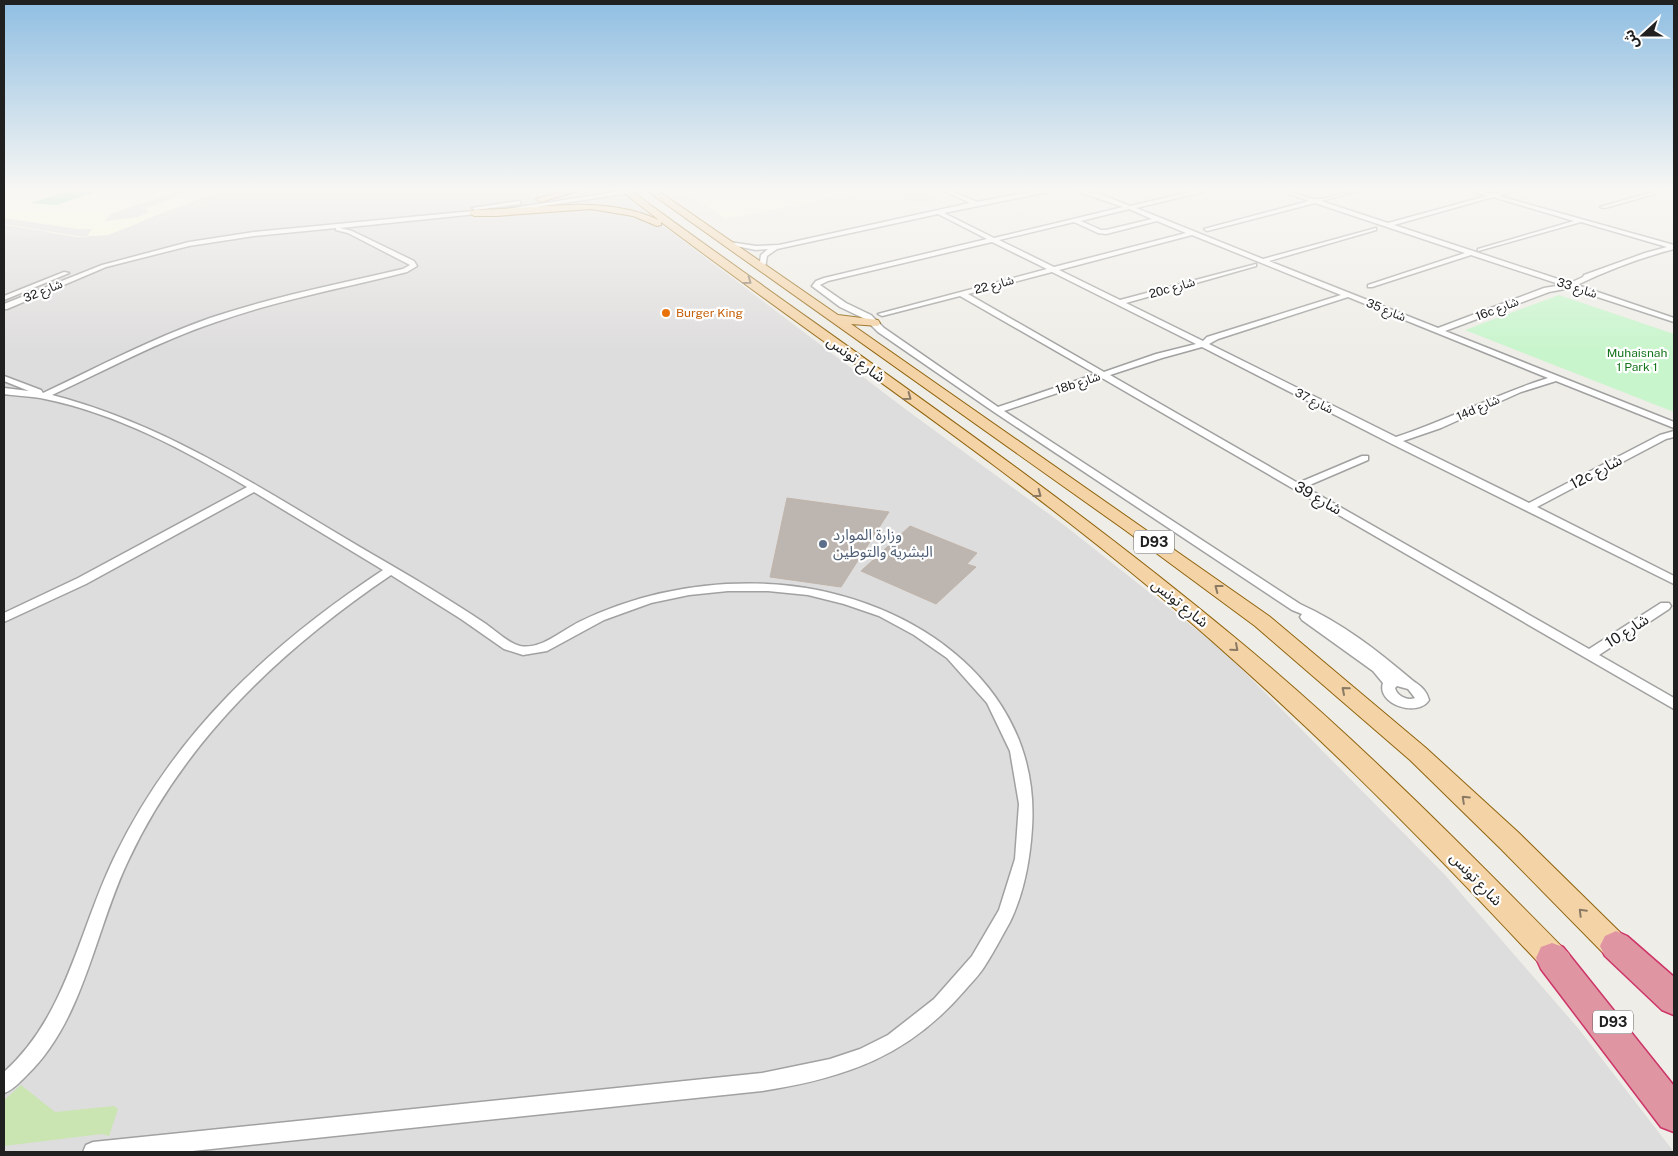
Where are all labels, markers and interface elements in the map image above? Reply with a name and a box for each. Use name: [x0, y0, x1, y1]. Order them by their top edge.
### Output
north arrow: [1618, 10, 1668, 60]
text: ش: [1620, 28, 1642, 51]
street label: شارع 22: [973, 273, 1016, 299]
one-way arrow: [742, 275, 752, 284]
street label: 20c شارع: [1147, 275, 1197, 303]
street label: شارع 33: [1555, 275, 1599, 303]
street label: شارع 32: [21, 277, 65, 307]
street label: 16c شارع: [1473, 294, 1521, 325]
street label: شارع 35: [1363, 296, 1408, 326]
place label: Burger King: [676, 306, 743, 320]
marker: Burger King: [660, 307, 672, 319]
street label: شارع تونس: [822, 332, 889, 389]
park label: Muhaisnah 1 Park 1: [1607, 346, 1667, 374]
street label: 18b شارع: [1054, 369, 1103, 399]
street label: شارع 37: [1292, 385, 1335, 418]
one-way arrow: [902, 391, 911, 399]
street label: 14d شارع: [1454, 392, 1503, 426]
street label: 12c شارع: [1567, 451, 1627, 496]
street label: شارع 39: [1290, 477, 1345, 521]
one-way arrow: [1032, 488, 1042, 497]
place label: وزارة الموارد البشرية والتوطين: [833, 526, 933, 561]
road number: D93: [1134, 530, 1174, 554]
marker: وزارة الموارد البشرية والتوطين: [817, 538, 829, 550]
street label: شارع تونس: [1146, 575, 1212, 634]
one-way arrow: [1214, 585, 1224, 594]
street label: شارع 10: [1602, 610, 1654, 654]
one-way arrow: [1229, 643, 1238, 652]
one-way arrow: [1341, 687, 1350, 696]
one-way arrow: [1462, 796, 1471, 805]
street label: شارع تونس: [1444, 848, 1506, 912]
one-way arrow: [1579, 909, 1588, 918]
road number: D93: [1593, 1010, 1633, 1034]

